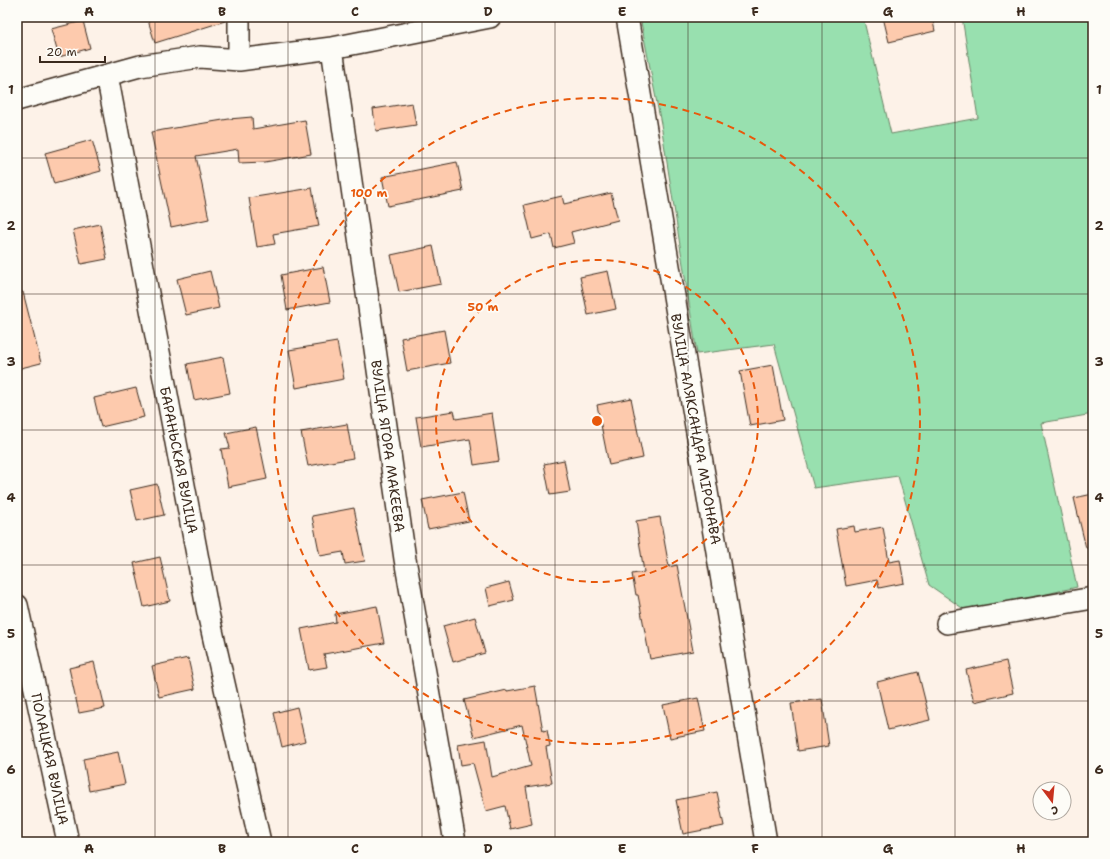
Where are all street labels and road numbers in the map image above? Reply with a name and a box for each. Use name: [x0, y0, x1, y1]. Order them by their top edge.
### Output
street label: ВУЛІЦА АЛЯКСАНДРА МІРОНАВА: [667, 312, 725, 546]
street label: ВУЛІЦА ЯГОРА МАКЕЕВА: [367, 359, 409, 533]
street label: БАРАНЬСКАЯ ВУЛІЦА: [156, 385, 202, 535]
street label: ПОЛАЦКАЯ ВУЛІЦА: [27, 692, 73, 826]

